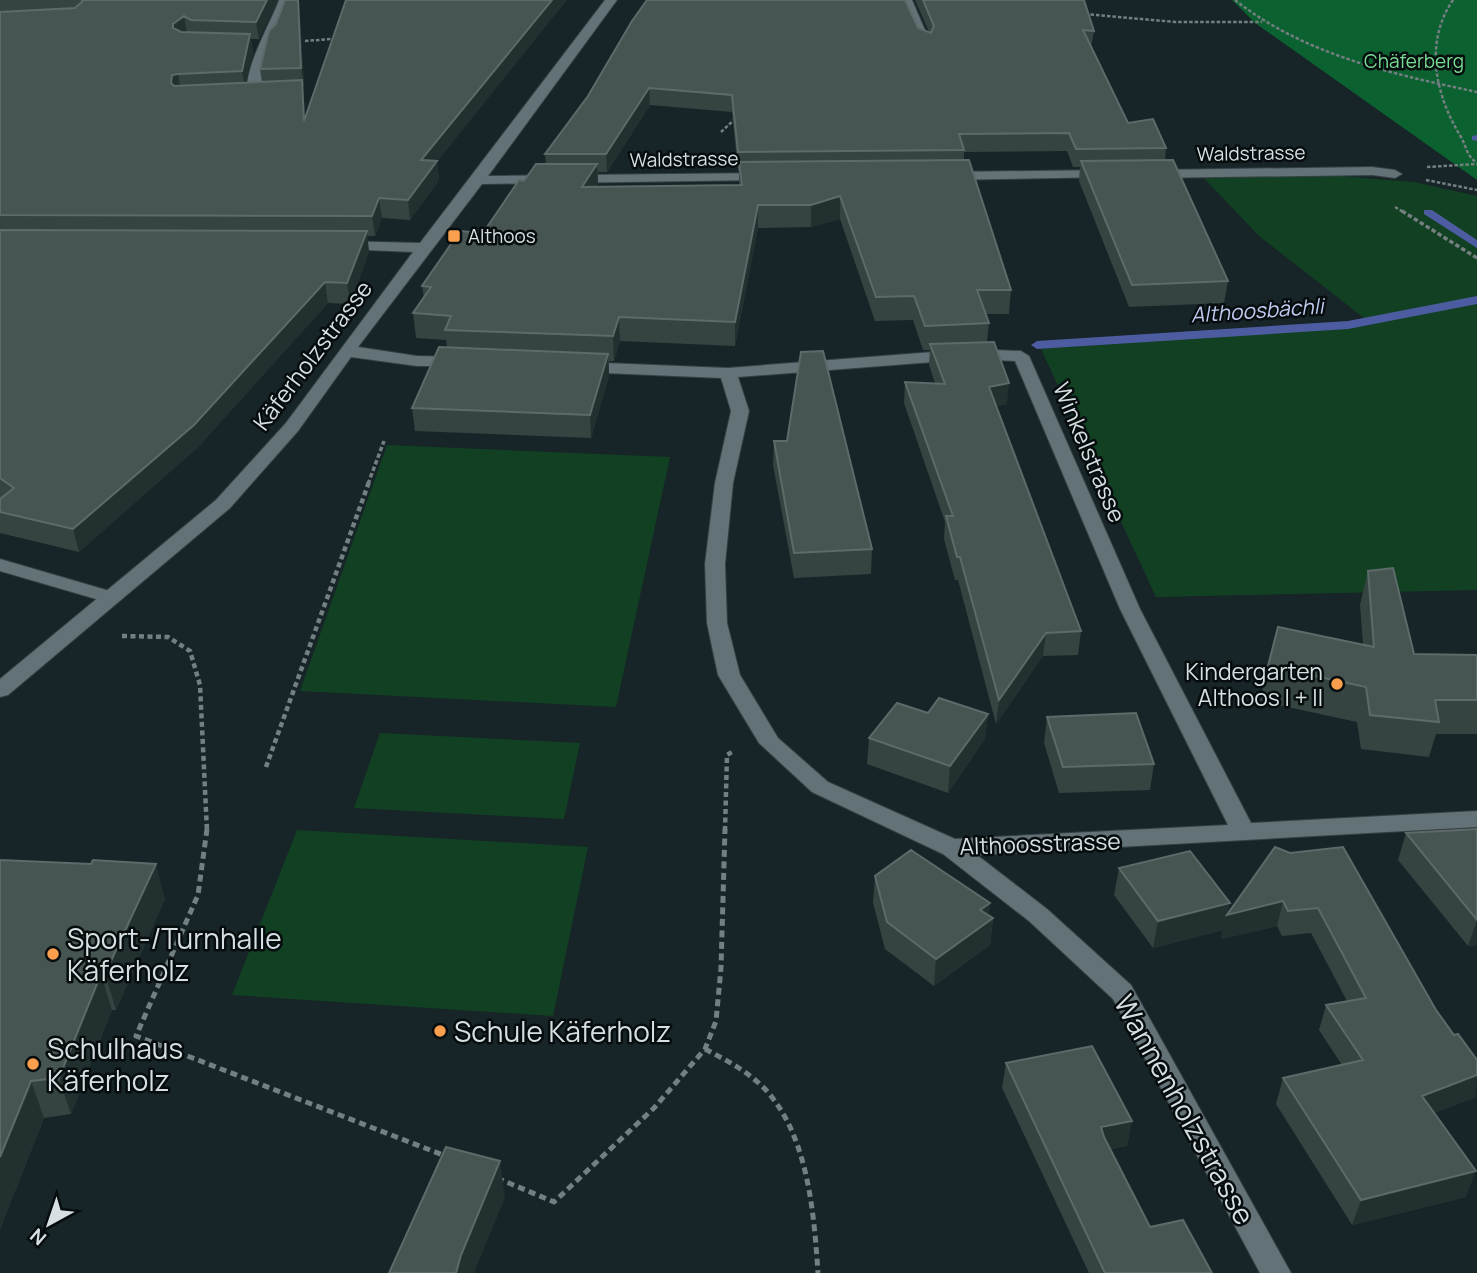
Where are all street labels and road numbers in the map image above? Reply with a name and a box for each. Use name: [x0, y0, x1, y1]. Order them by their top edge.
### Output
street label: Waldstrasse: [1196, 139, 1306, 167]
street label: Waldstrasse: [629, 145, 739, 173]
street label: Käferholzstrasse: [245, 273, 379, 437]
street label: Winkelstrasse: [1046, 377, 1134, 527]
street label: Althoosstrasse: [959, 824, 1121, 862]
street label: Wannenholzstrasse: [1106, 987, 1264, 1231]

